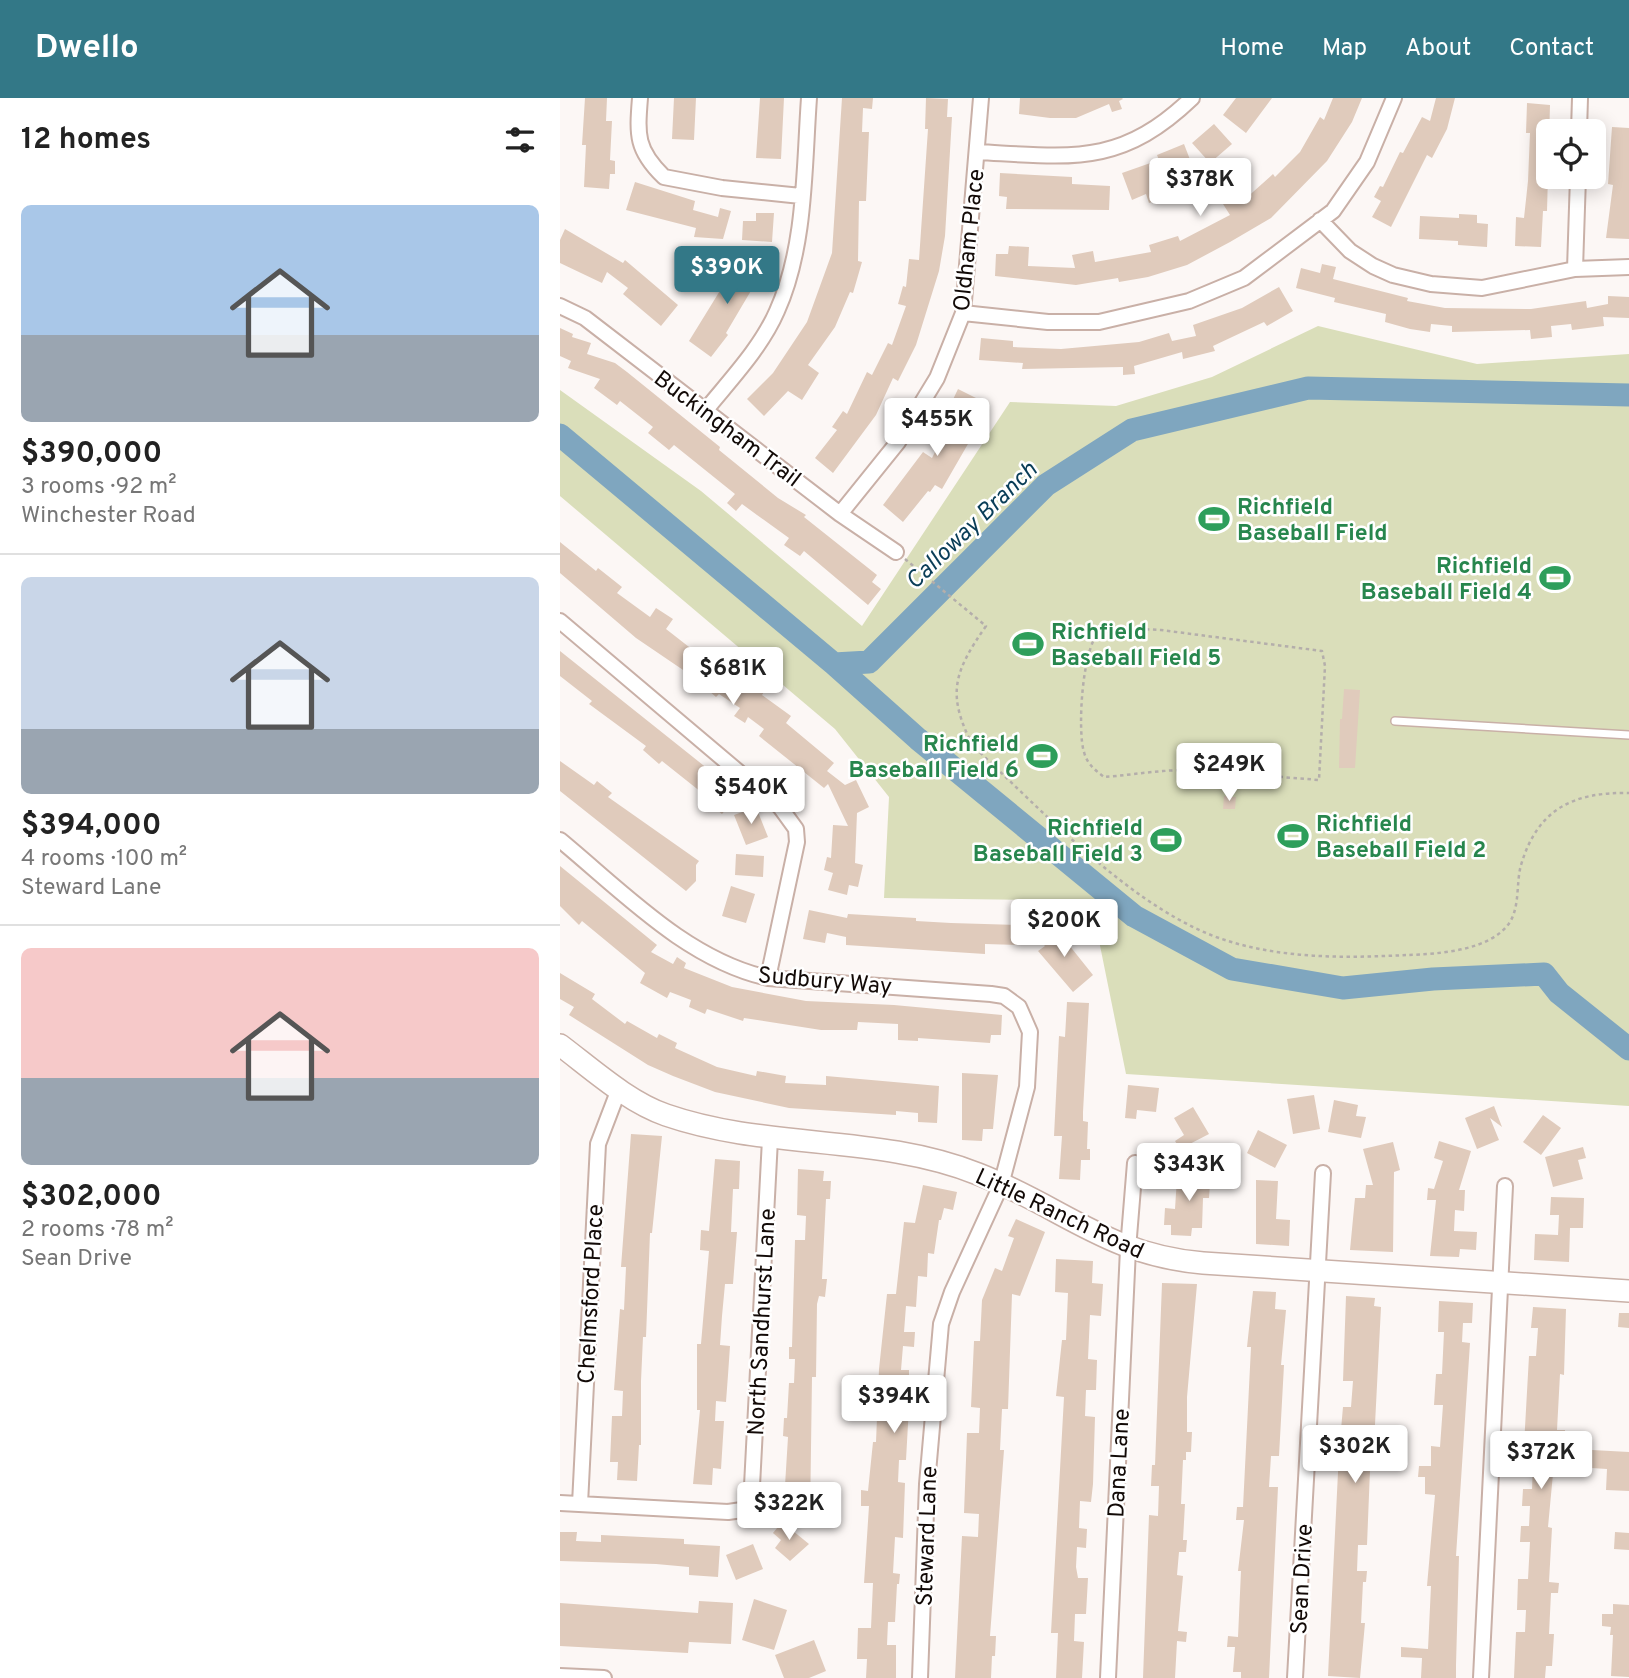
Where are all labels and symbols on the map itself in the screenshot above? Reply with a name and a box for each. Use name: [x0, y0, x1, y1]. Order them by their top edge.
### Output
pin: $378K: [1151, 158, 1249, 218]
street label: Oldham Place: [949, 168, 992, 313]
pin: $390K: [678, 246, 776, 306]
street label: Buckingham Trail: [647, 365, 806, 495]
pin: $455K: [888, 398, 986, 458]
water label: Calloway Branch: [900, 456, 1045, 597]
place label: Richfield Baseball Field: [1237, 494, 1388, 549]
sports icon: Richfield Baseball Field: [1197, 502, 1231, 536]
place label: Richfield Baseball Field 4: [1361, 553, 1532, 608]
sports icon: Richfield Baseball Field 4: [1538, 561, 1572, 595]
place label: Richfield Baseball Field 5: [1051, 619, 1221, 674]
sports icon: Richfield Baseball Field 5: [1011, 627, 1045, 661]
pin: $681K: [684, 648, 782, 707]
place label: Richfield Baseball Field 6: [849, 731, 1019, 786]
sports icon: Richfield Baseball Field 6: [1025, 739, 1059, 773]
pin: $249K: [1180, 744, 1278, 803]
pin: $540K: [702, 766, 800, 826]
place label: Richfield Baseball Field 2: [1316, 811, 1486, 866]
place label: Richfield Baseball Field 3: [973, 815, 1143, 870]
sports icon: Richfield Baseball Field 2: [1276, 819, 1310, 853]
sports icon: Richfield Baseball Field 3: [1149, 823, 1183, 857]
pin: $200K: [1015, 900, 1113, 959]
street label: Sudbury Way: [756, 962, 893, 1003]
pin: $343K: [1140, 1144, 1238, 1203]
street label: Little Ranch Road: [970, 1163, 1148, 1267]
street label: Chelmsford Place: [573, 1203, 612, 1385]
street label: North Sandhurst Lane: [743, 1208, 784, 1437]
pin: $394K: [845, 1376, 943, 1435]
street label: Dana Lane: [1103, 1408, 1138, 1518]
pin: $302K: [1306, 1426, 1404, 1485]
pin: $372K: [1492, 1432, 1590, 1491]
street label: Steward Lane: [912, 1465, 945, 1607]
pin: $322K: [740, 1482, 838, 1542]
street label: Sean Drive: [1286, 1523, 1321, 1635]

